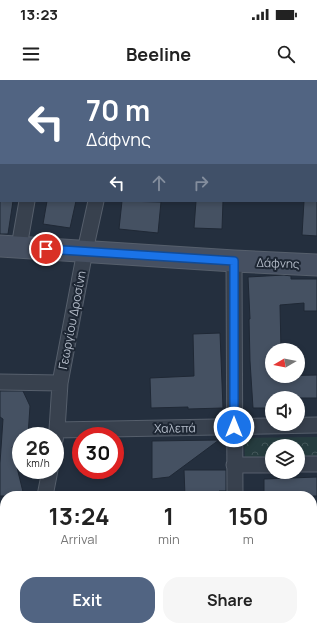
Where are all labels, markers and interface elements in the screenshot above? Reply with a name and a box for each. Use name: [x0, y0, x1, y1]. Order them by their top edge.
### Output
text: 13:23: [20, 4, 58, 25]
text: Beeline: [126, 42, 191, 66]
icon: menu: [20, 43, 42, 65]
icon: search: [275, 43, 297, 65]
text: 70 m: [86, 91, 150, 129]
icon: left: [20, 96, 72, 148]
text: Δάφνης: [86, 127, 151, 151]
icon: left: [106, 172, 128, 194]
icon: ahead: [148, 172, 170, 194]
icon: right: [190, 172, 212, 194]
pin: [29, 232, 63, 266]
icon: arrive: [35, 238, 57, 260]
street label: Δάφνης: [256, 254, 300, 272]
street label: Γεωργίου Δροσίνη: [54, 269, 90, 371]
north arrow: [265, 343, 305, 383]
map controls: [265, 343, 305, 479]
button: sound: [265, 391, 305, 431]
position arrow: [213, 406, 255, 448]
street label: Χαλεπά: [154, 419, 196, 437]
speed limit sign: 30: [72, 427, 124, 479]
text: 26: [26, 434, 50, 461]
button: layers: [265, 439, 305, 479]
text: km/h: [26, 456, 50, 470]
text: 13:24: [48, 499, 110, 532]
text: 1: [164, 499, 174, 532]
text: 150: [228, 499, 269, 532]
text: Arrival: [60, 530, 98, 548]
text: min: [158, 530, 180, 548]
text: m: [243, 530, 254, 548]
button: Exit: [20, 577, 155, 623]
button: Share: [163, 577, 297, 623]

